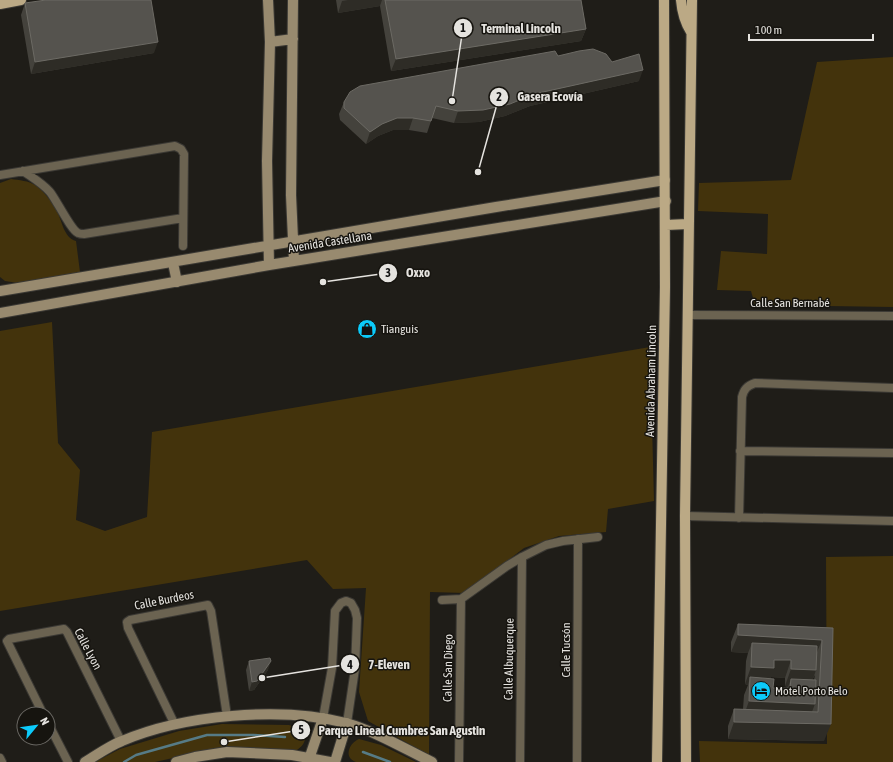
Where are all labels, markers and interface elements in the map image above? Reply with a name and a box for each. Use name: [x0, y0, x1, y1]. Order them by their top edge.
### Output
callout: Terminal Lincoln: [453, 16, 569, 41]
scale bar: [749, 16, 873, 42]
text: 1: [460, 21, 466, 35]
text: Terminal Lincoln: [481, 21, 561, 36]
text: 100 m: [755, 23, 782, 37]
callout: Gasera Ecovía: [489, 84, 591, 109]
text: Gasera Ecovía: [517, 89, 583, 104]
text: 2: [496, 90, 502, 104]
street label: Avenida Castellana: [287, 228, 373, 256]
callout: Oxxo: [378, 260, 438, 285]
text: Oxxo: [406, 265, 430, 280]
text: 3: [385, 266, 391, 280]
street label: Calle San Bernabé: [750, 296, 830, 310]
shop icon: Tianguis: [356, 318, 378, 340]
place label: Tianguis: [381, 322, 418, 336]
street label: Avenida Abraham Lincoln: [643, 325, 659, 437]
street label: Calle Burdeos: [133, 587, 195, 613]
street label: Calle Albuquerque: [501, 618, 517, 700]
street label: Calle Tucsón: [559, 623, 573, 677]
street label: Calle Lyon: [71, 626, 105, 672]
street label: Calle San Diego: [440, 634, 456, 702]
callout: 7-Eleven: [340, 652, 418, 677]
text: 7-Eleven: [368, 657, 410, 672]
text: 4: [346, 658, 353, 672]
hotel icon: Motel Porto Belo: [750, 680, 772, 702]
place label: Motel Porto Belo: [775, 684, 848, 698]
north arrow: [16, 706, 56, 746]
text: N: [38, 715, 52, 727]
callout: Parque Lineal Cumbres San Agustin: [291, 718, 494, 743]
text: 5: [298, 723, 304, 737]
text: Parque Lineal Cumbres San Agustin: [319, 723, 485, 738]

